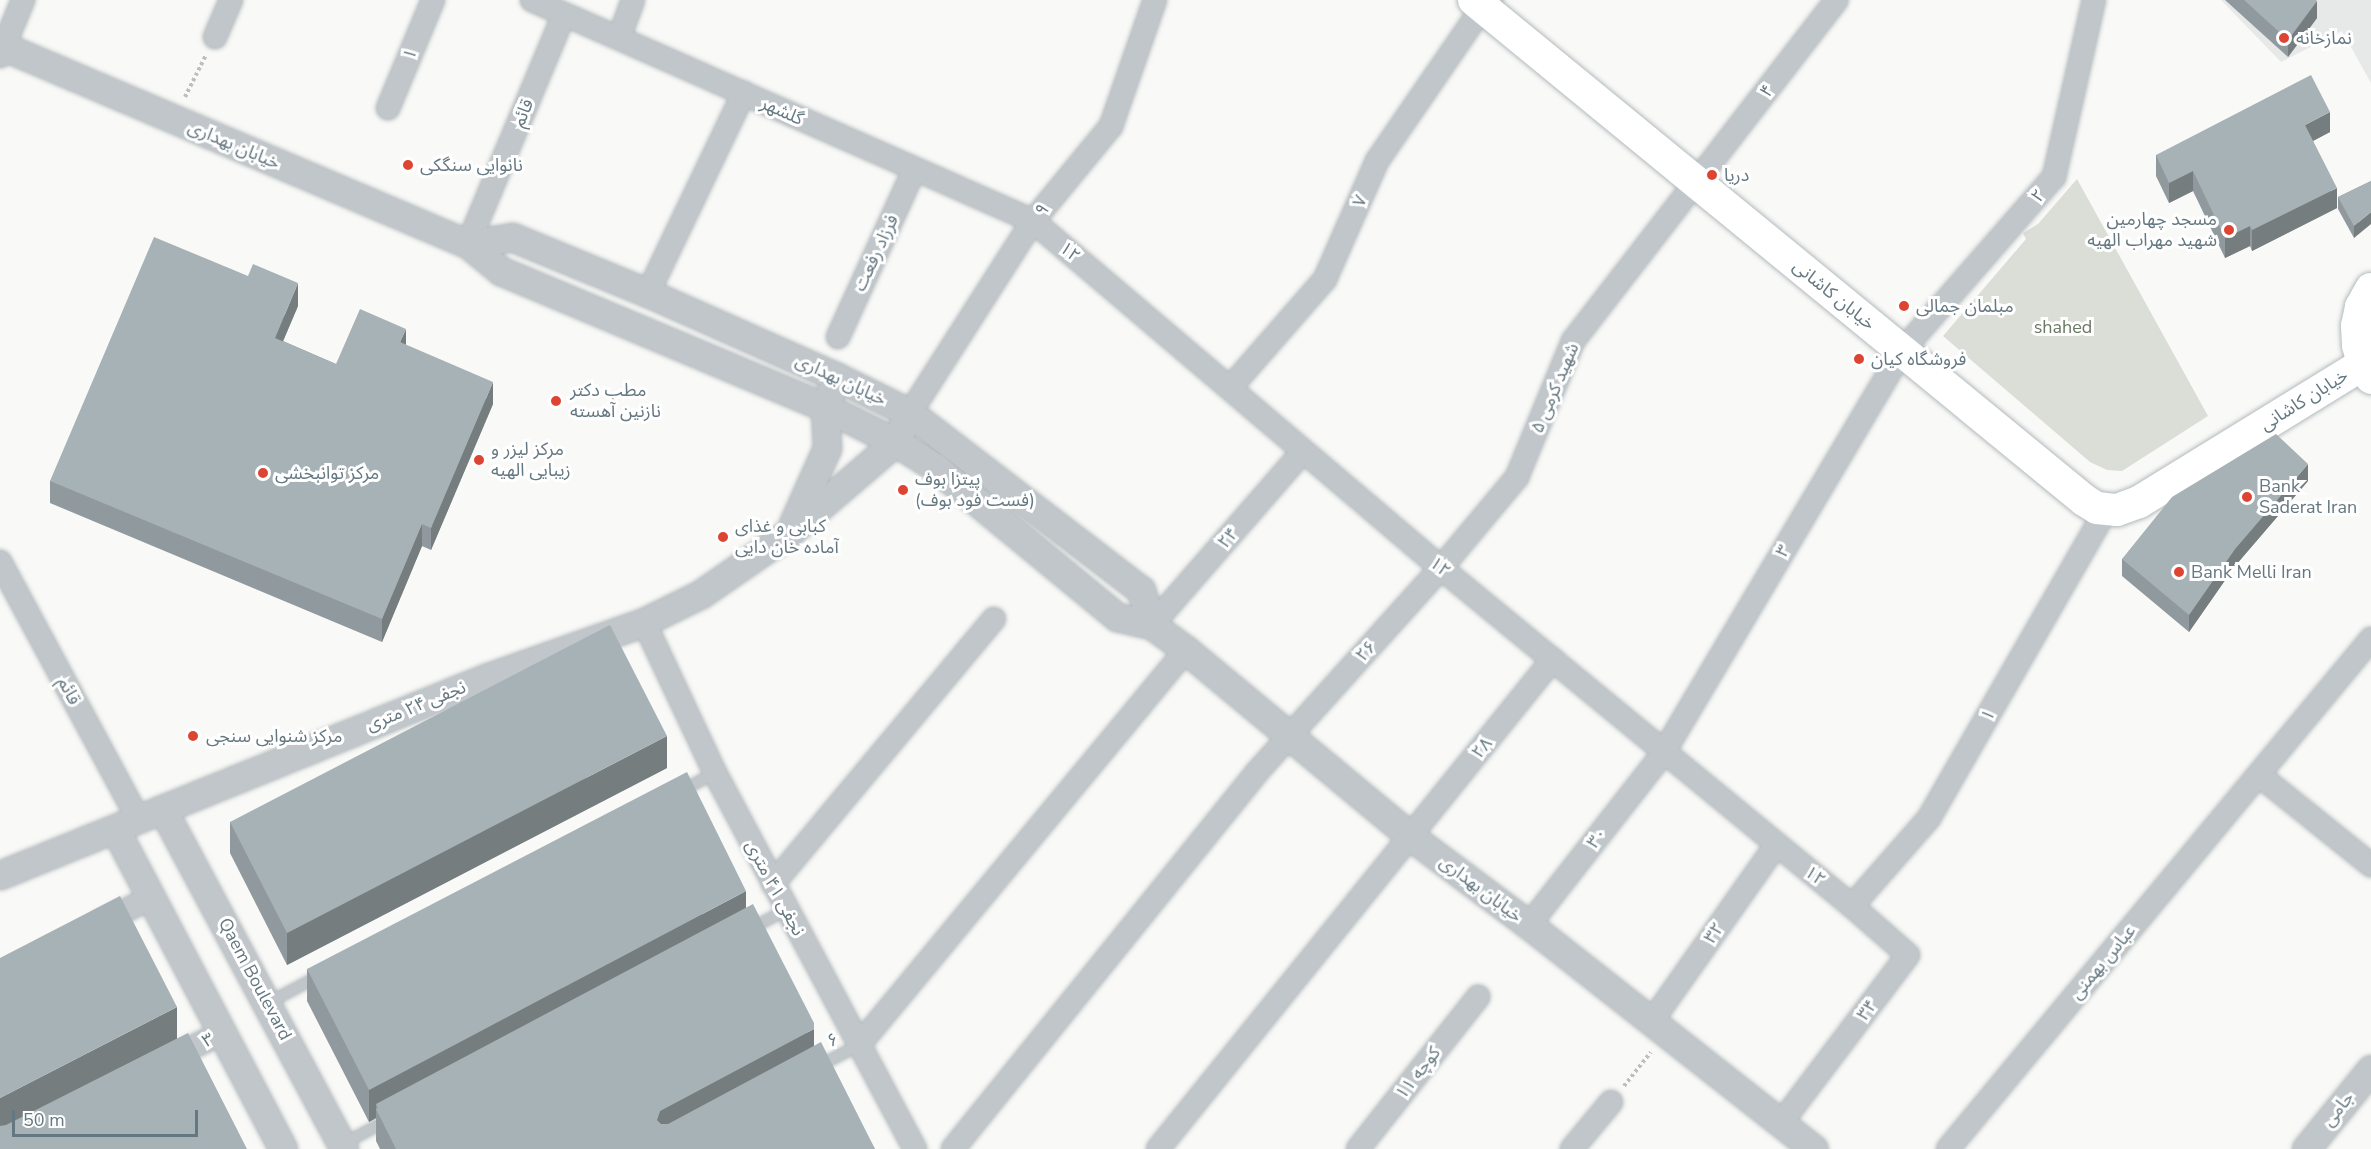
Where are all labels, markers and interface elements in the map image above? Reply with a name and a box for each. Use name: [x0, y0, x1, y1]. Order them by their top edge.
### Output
place label: نمازخانه: [2296, 27, 2352, 49]
marker: نمازخانه: [2277, 31, 2291, 45]
street label: ۱: [398, 45, 422, 63]
street label: ۴: [1755, 80, 1779, 102]
street label: گلشهر: [757, 92, 807, 130]
street label: قائم: [508, 96, 538, 130]
street label: خیابان بهداری: [185, 116, 283, 174]
place label: نانوایی سنگکی: [420, 154, 523, 176]
marker: نانوایی سنگکی: [401, 158, 415, 172]
place label: دریا: [1724, 164, 1749, 186]
marker: دریا: [1705, 168, 1719, 182]
street label: ۲: [2026, 185, 2050, 207]
street label: ۷: [1348, 192, 1372, 210]
street label: ۹: [1030, 199, 1054, 221]
place label: مسجد چهارمین شهید مهراب الهیه: [2087, 209, 2217, 252]
street label: فرزاد رفعت: [849, 211, 903, 295]
marker: مسجد چهارمین شهید مهراب الهیه: [2222, 223, 2236, 237]
street label: ۱۲: [1055, 237, 1085, 267]
street label: خیابان کاشانی: [1788, 255, 1880, 335]
place label: مبلمان جمالی: [1916, 295, 2014, 317]
marker: مبلمان جمالی: [1897, 299, 1911, 313]
park label: shahed: [2034, 316, 2092, 338]
street label: ۵ شهید کرمی: [1526, 340, 1584, 436]
place label: فروشگاه کیان: [1871, 348, 1966, 370]
street label: خیابان بهداری: [792, 350, 890, 410]
marker: فروشگاه کیان: [1852, 352, 1866, 366]
street label: خیابان کاشانی: [2256, 364, 2352, 436]
place label: مطب دکتر نازنین آهسته: [570, 380, 661, 422]
marker: مطب دکتر نازنین آهسته: [547, 392, 565, 410]
place label: مرکز لیزر و زیبایی الهیه: [491, 439, 571, 482]
marker: مرکز لیزر و زیبایی الهیه: [472, 453, 486, 467]
place label: مرکز توانبخشی: [275, 462, 379, 484]
marker: مرکز توانبخشی: [256, 466, 270, 480]
place label: پیتزا بوف (فست فود بوف): [915, 469, 1035, 512]
place label: Bank Saderat Iran: [2259, 476, 2357, 518]
marker: پیتزا بوف (فست فود بوف): [896, 483, 910, 497]
marker: Bank Saderat Iran: [2240, 490, 2254, 504]
place label: کبابی و غذای آماده خان دایی: [735, 516, 839, 558]
street label: ۲۴: [1213, 523, 1243, 553]
marker: کبابی و غذای آماده خان دایی: [716, 530, 730, 544]
street label: ۳: [1771, 541, 1795, 561]
street label: ۱۲: [1425, 552, 1455, 582]
place label: Bank Melli Iran: [2191, 561, 2312, 583]
marker: Bank Melli Iran: [2172, 565, 2186, 579]
street label: ۲۶: [1351, 636, 1381, 666]
street label: قائم: [53, 673, 85, 709]
street label: نجفی ۲۴ متری: [363, 676, 469, 736]
street label: ۱: [1976, 705, 2000, 725]
place label: مرکز شنوایی سنجی: [206, 725, 342, 747]
marker: مرکز شنوایی سنجی: [184, 727, 202, 745]
street label: ۲۸: [1467, 733, 1497, 763]
street label: ۳۰: [1582, 823, 1612, 853]
street label: نجفی ۴۱ متری: [741, 836, 809, 940]
street label: خیابان بهداری: [1435, 851, 1527, 927]
street label: ۱۲: [1800, 861, 1830, 891]
street label: Qaem Boulevard: [214, 914, 296, 1044]
street label: ۳۲: [1699, 918, 1729, 948]
street label: عباس بهمنی: [2066, 920, 2140, 1004]
street label: ۳۴: [1852, 995, 1882, 1025]
street label: ۳: [199, 1028, 217, 1052]
street label: ۶: [823, 1028, 843, 1052]
street label: کوچه ۱۱: [1391, 1043, 1445, 1103]
street label: جامی: [2317, 1087, 2359, 1131]
scale bar: [15, 1098, 201, 1136]
text: 50 m: [23, 1108, 65, 1132]

